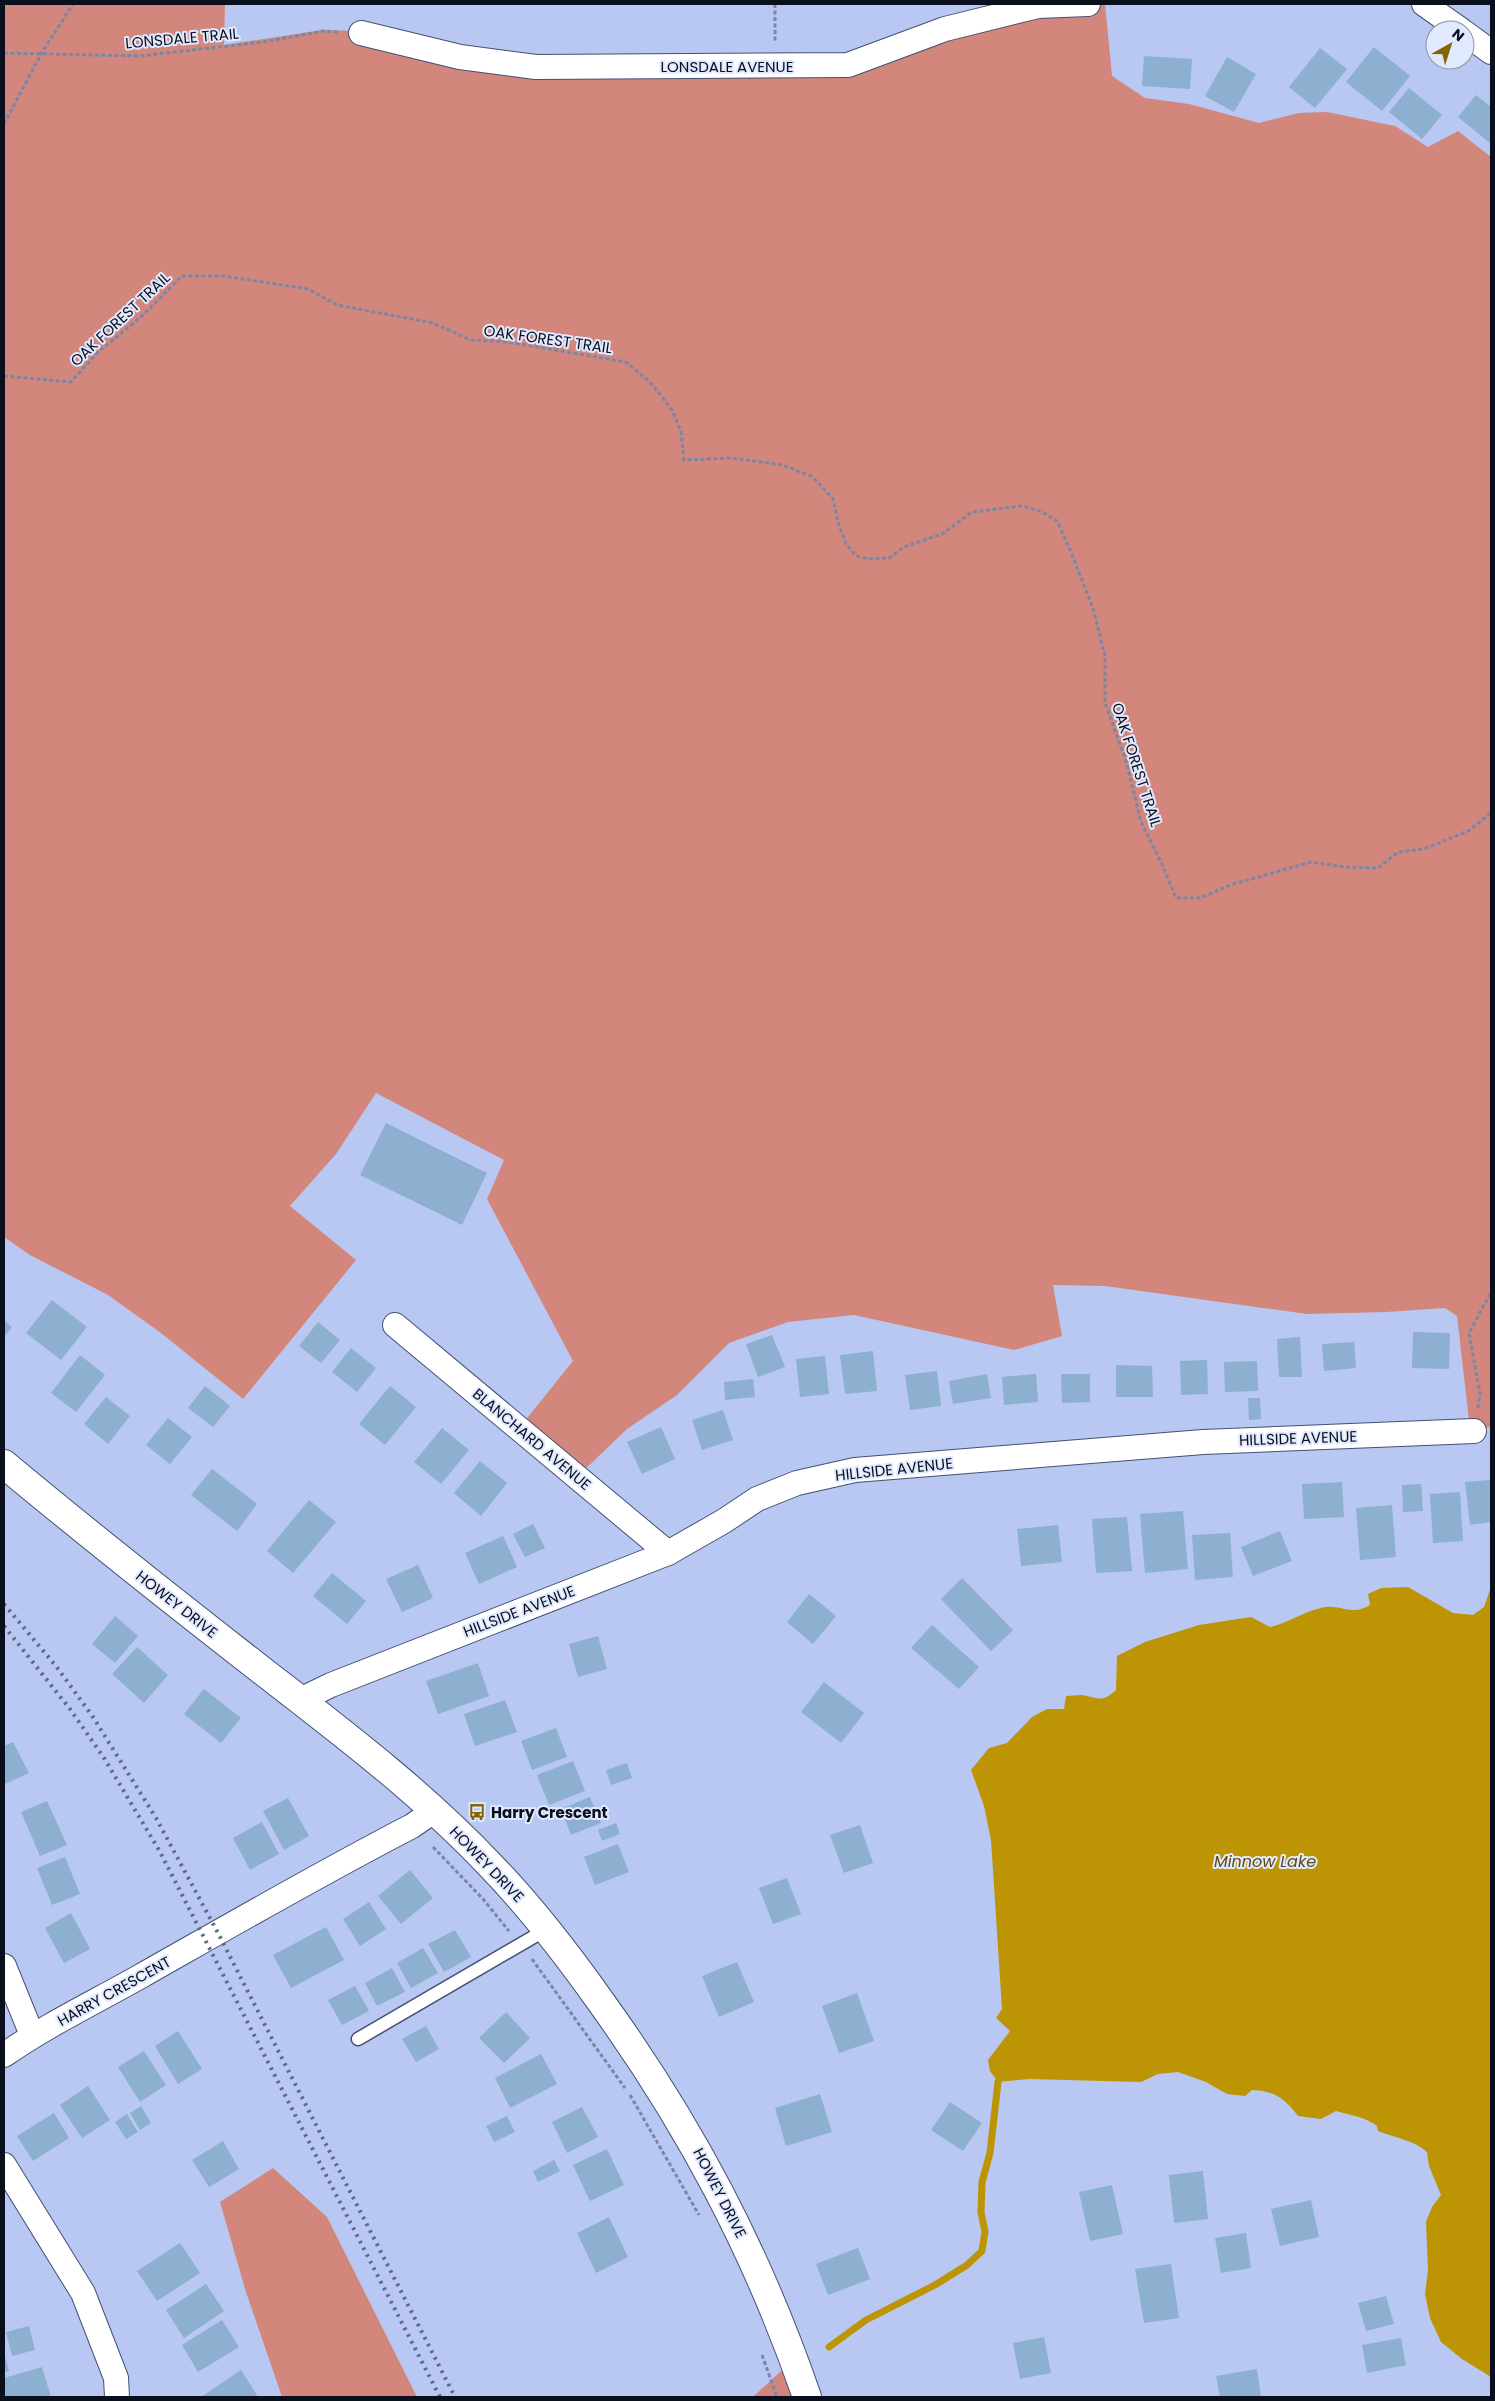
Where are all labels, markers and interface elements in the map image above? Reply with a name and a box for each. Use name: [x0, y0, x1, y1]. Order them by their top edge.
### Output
north arrow: [1425, 20, 1475, 70]
street label: LONSDALE TRAIL: [124, 23, 240, 53]
text: N: [1448, 24, 1469, 46]
street label: LONSDALE AVENUE: [661, 56, 793, 77]
street label: OAK FOREST TRAIL: [65, 267, 175, 371]
street label: OAK FOREST TRAIL: [482, 320, 614, 358]
street label: OAK FOREST TRAIL: [1107, 700, 1167, 830]
street label: BLANCHARD AVENUE: [468, 1383, 596, 1495]
street label: HILLSIDE AVENUE: [1239, 1425, 1357, 1451]
street label: HILLSIDE AVENUE: [834, 1452, 954, 1486]
street label: HOWEY DRIVE: [132, 1565, 222, 1643]
street label: HILLSIDE AVENUE: [460, 1580, 578, 1642]
bus stop icon: Harry Crescent: [467, 1802, 487, 1822]
place label: Harry Crescent: [491, 1802, 608, 1823]
street label: HOWEY DRIVE: [445, 1821, 529, 1907]
water label: Minnow Lake: [1214, 1850, 1316, 1873]
street label: HARRY CRESCENT: [54, 1951, 174, 2031]
street label: HOWEY DRIVE: [688, 2144, 752, 2242]

